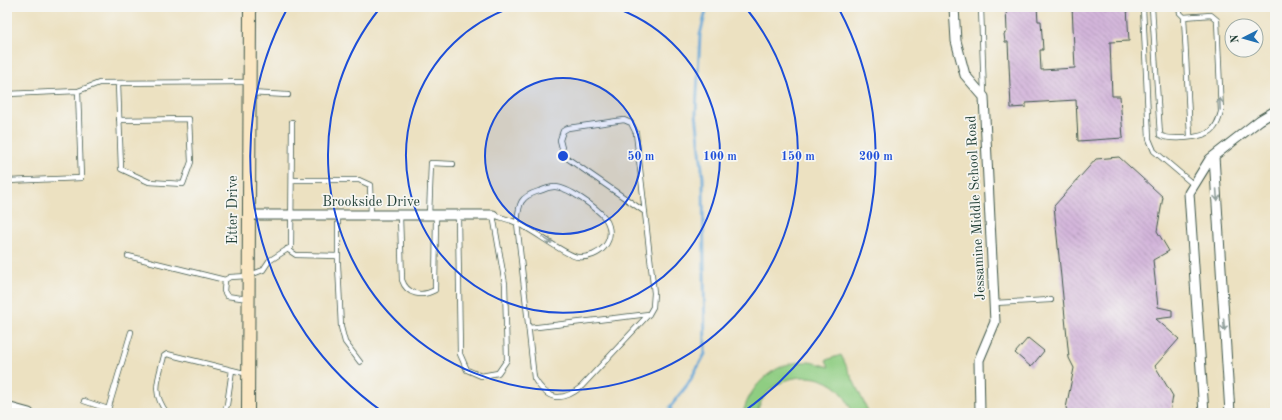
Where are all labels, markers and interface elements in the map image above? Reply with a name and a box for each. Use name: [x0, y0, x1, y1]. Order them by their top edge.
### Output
north arrow: [1224, 18, 1264, 58]
text: N: [1230, 34, 1241, 44]
one-way arrow: [1217, 98, 1224, 111]
street label: Jessamine Middle School Road: [964, 115, 988, 301]
centre of rings: [556, 149, 570, 163]
text: 50 m: [628, 150, 655, 163]
text: 150 m: [781, 150, 815, 163]
text: 100 m: [703, 151, 737, 163]
text: 200 m: [859, 151, 893, 163]
street label: Etter Drive: [226, 175, 240, 245]
one-way arrow: [1213, 188, 1220, 201]
street label: Brookside Drive: [322, 195, 420, 209]
one-way arrow: [541, 237, 553, 245]
one-way arrow: [1221, 318, 1228, 331]

